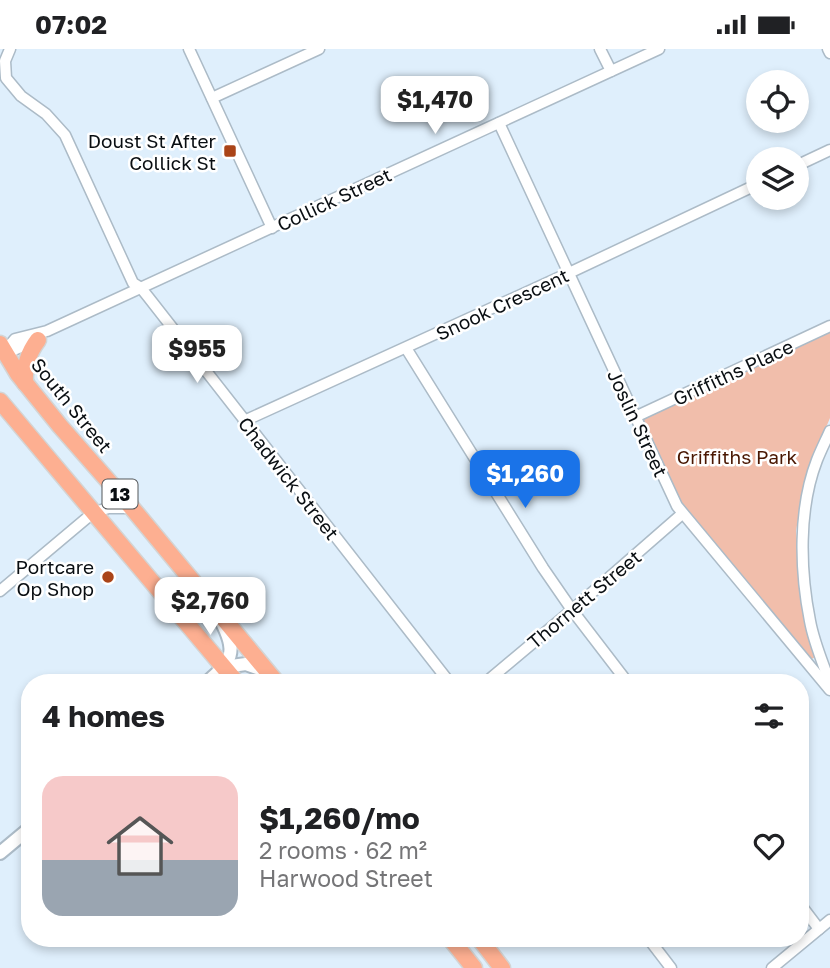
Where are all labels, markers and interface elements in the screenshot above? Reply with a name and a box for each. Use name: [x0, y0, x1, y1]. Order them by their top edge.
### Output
text: 07:02: [35, 9, 107, 40]
map controls: [746, 70, 809, 210]
button: locate: [746, 70, 809, 133]
pin: $1,470: [378, 77, 492, 136]
text: $1,470: [397, 85, 473, 113]
place label: Doust St After Collick St: [88, 129, 217, 174]
marker: Doust St After Collick St: [222, 143, 238, 159]
button: layers: [746, 147, 809, 210]
street label: Collick Street: [273, 162, 395, 236]
street label: Snook Crescent: [432, 263, 572, 345]
pin: $955: [156, 325, 238, 385]
text: $955: [168, 334, 226, 362]
street label: Griffiths Place: [669, 334, 797, 410]
street label: South Street: [27, 353, 117, 457]
street label: Joslin Street: [603, 366, 673, 480]
street label: Chadwick Street: [234, 412, 344, 544]
park label: Griffiths Park: [677, 445, 797, 468]
pin: $1,260: [468, 451, 582, 510]
text: $1,260: [486, 459, 564, 487]
road number: 13: [102, 479, 138, 509]
street label: Thornett Street: [523, 545, 645, 653]
place label: Portcare Op Shop: [16, 555, 94, 600]
marker: Portcare Op Shop: [100, 569, 116, 585]
pin: $2,760: [153, 577, 267, 637]
text: $2,760: [171, 586, 249, 614]
icon: filters: [750, 697, 788, 735]
text: 4 homes: [42, 698, 165, 734]
text: $1,260/mo: [259, 800, 420, 836]
icon: home: [98, 804, 182, 888]
icon: heart: [750, 827, 788, 865]
text: 2 rooms · 62 m²: [259, 836, 427, 864]
text: Harwood Street: [259, 864, 433, 892]

